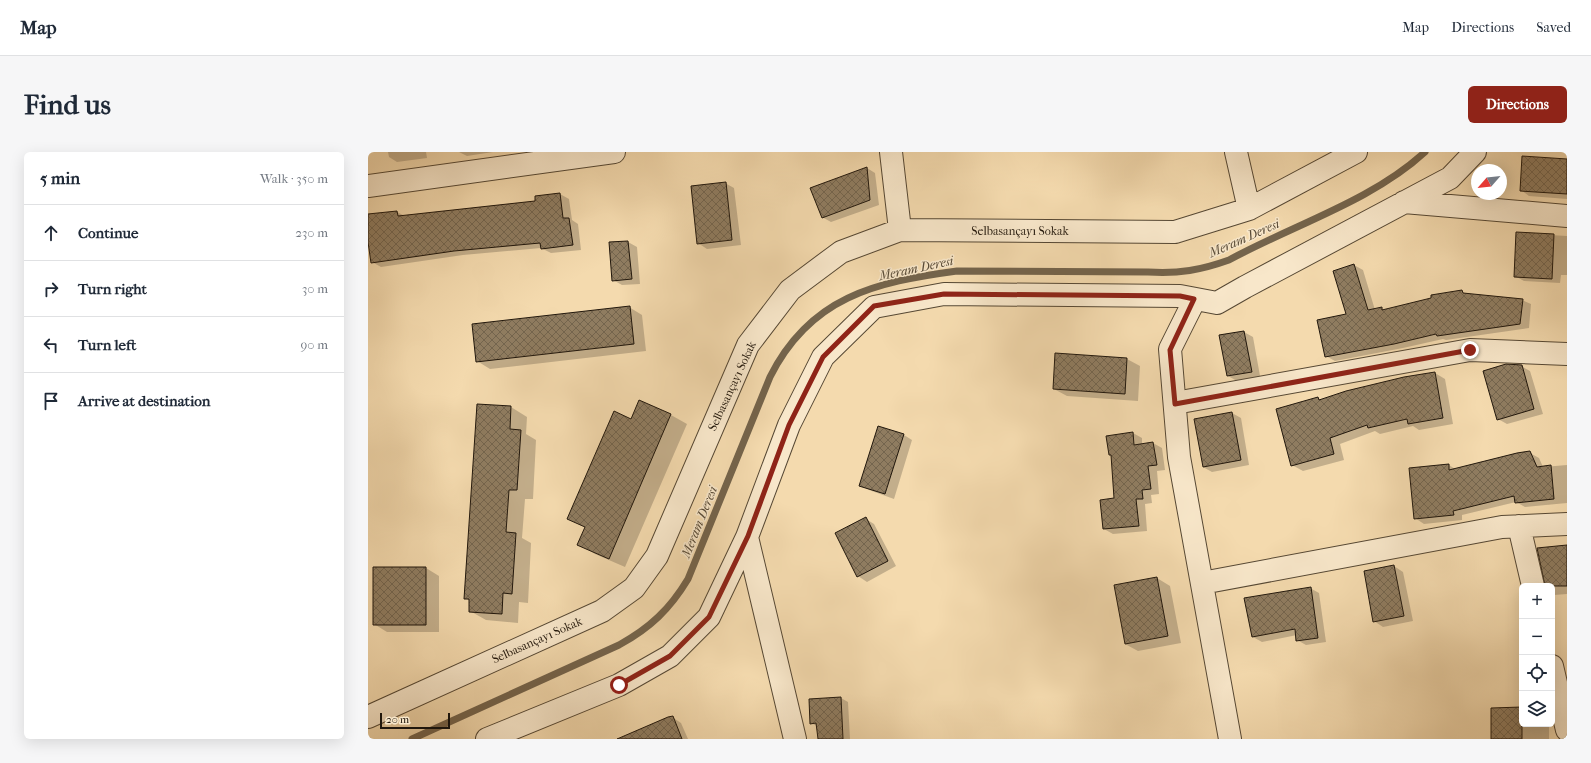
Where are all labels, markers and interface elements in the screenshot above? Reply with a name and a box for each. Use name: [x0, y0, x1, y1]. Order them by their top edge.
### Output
text: Map: [20, 17, 56, 39]
text: Map: [1402, 19, 1429, 36]
text: Directions: [1451, 19, 1514, 36]
text: Saved: [1536, 19, 1571, 36]
button: Directions: [1468, 86, 1567, 123]
text: Find us: [24, 88, 111, 121]
north arrow: [1471, 164, 1507, 200]
text: 5 min: [40, 168, 80, 188]
text: Walk · 350 m: [260, 171, 328, 186]
water label: Meram Deresi: [1205, 215, 1283, 261]
icon: ahead: [40, 222, 62, 244]
text: Continue: [78, 224, 138, 242]
street label: Selbasançayı Sokak: [971, 224, 1069, 239]
text: 230 m: [295, 225, 328, 240]
water label: Meram Deresi: [876, 253, 956, 283]
icon: right: [40, 278, 62, 300]
text: Turn right: [78, 280, 147, 298]
text: 30 m: [302, 281, 328, 296]
icon: left: [40, 334, 62, 356]
text: Turn left: [78, 336, 136, 354]
text: 90 m: [300, 337, 328, 352]
street label: Selbasançayı Sokak: [705, 338, 760, 433]
route end: [1461, 341, 1479, 359]
icon: arrive: [40, 390, 62, 412]
text: Arrive at destination: [78, 392, 210, 410]
water label: Meram Deresi: [677, 483, 721, 561]
map controls: [1519, 583, 1555, 727]
button: +: [1519, 583, 1555, 619]
street label: Selbasançayı Sokak: [490, 613, 585, 667]
button: −: [1519, 619, 1555, 655]
button: locate: [1519, 655, 1555, 691]
route start: [610, 676, 628, 694]
button: layers: [1519, 691, 1555, 727]
scale bar: [380, 711, 450, 730]
text: 20 m: [386, 713, 409, 726]

